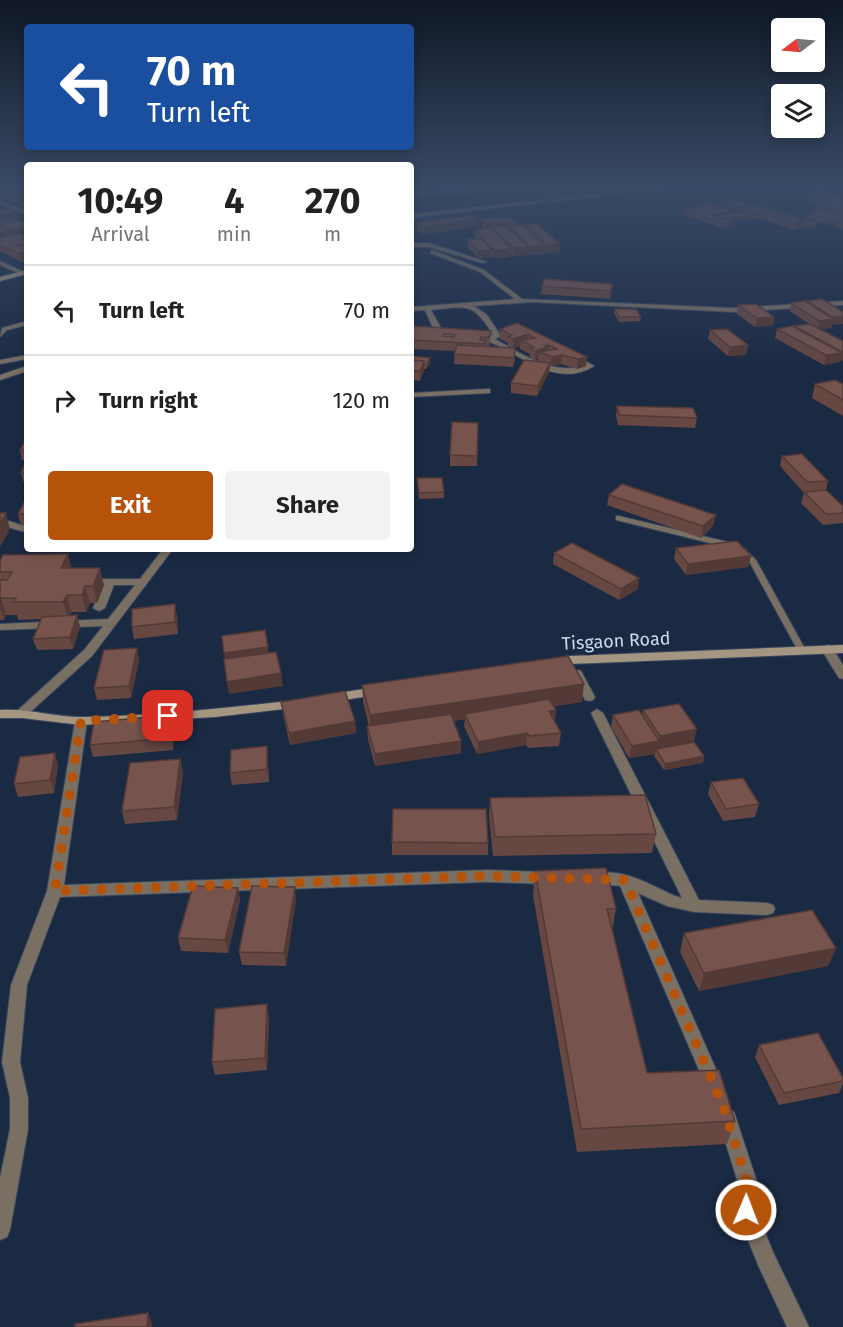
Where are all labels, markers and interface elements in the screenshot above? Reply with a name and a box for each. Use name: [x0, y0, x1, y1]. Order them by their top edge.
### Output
north arrow: [771, 18, 825, 72]
map controls: [771, 18, 825, 138]
text: 70 m: [147, 46, 236, 96]
icon: left: [48, 48, 126, 126]
button: layers: [771, 84, 825, 138]
text: Turn left: [147, 97, 250, 129]
text: 10:49: [77, 179, 163, 223]
text: 4: [224, 179, 244, 223]
text: 270: [305, 179, 361, 223]
text: Arrival: [91, 222, 150, 246]
text: min: [217, 222, 251, 246]
text: m: [324, 222, 341, 246]
icon: left: [48, 294, 81, 327]
text: Turn left: [99, 297, 184, 324]
text: 70 m: [344, 297, 390, 324]
icon: right: [48, 384, 81, 417]
text: Turn right: [99, 387, 198, 414]
text: 120 m: [333, 387, 390, 414]
button: Exit: [48, 471, 213, 540]
button: Share: [225, 471, 390, 540]
street label: Tisgaon Road: [561, 627, 671, 655]
pin: [142, 690, 193, 741]
icon: arrive: [151, 699, 184, 732]
position arrow: [714, 1178, 778, 1242]

